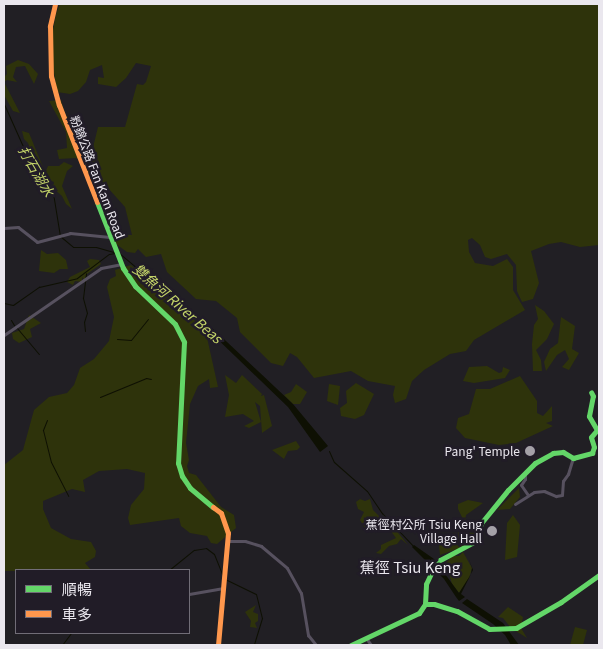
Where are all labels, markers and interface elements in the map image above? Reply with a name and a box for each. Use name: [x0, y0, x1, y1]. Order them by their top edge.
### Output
street label: 粉錦公路 Fan Kam Road: [68, 113, 128, 241]
water label: 打石湖水: [16, 143, 58, 199]
water label: 雙魚河 River Beas: [130, 260, 226, 346]
place label: Pang' Temple: [445, 444, 520, 458]
marker: Pang' Temple: [524, 445, 536, 457]
place label: 蕉徑村公所 Tsiu Keng Village Hall: [366, 517, 482, 545]
marker: 蕉徑村公所 Tsiu Keng Village Hall: [486, 525, 498, 537]
district label: 蕉徑 Tsiu Keng: [360, 558, 460, 576]
legend: [15, 569, 190, 634]
text: 順暢: [62, 578, 92, 599]
text: 車多: [62, 603, 92, 624]

